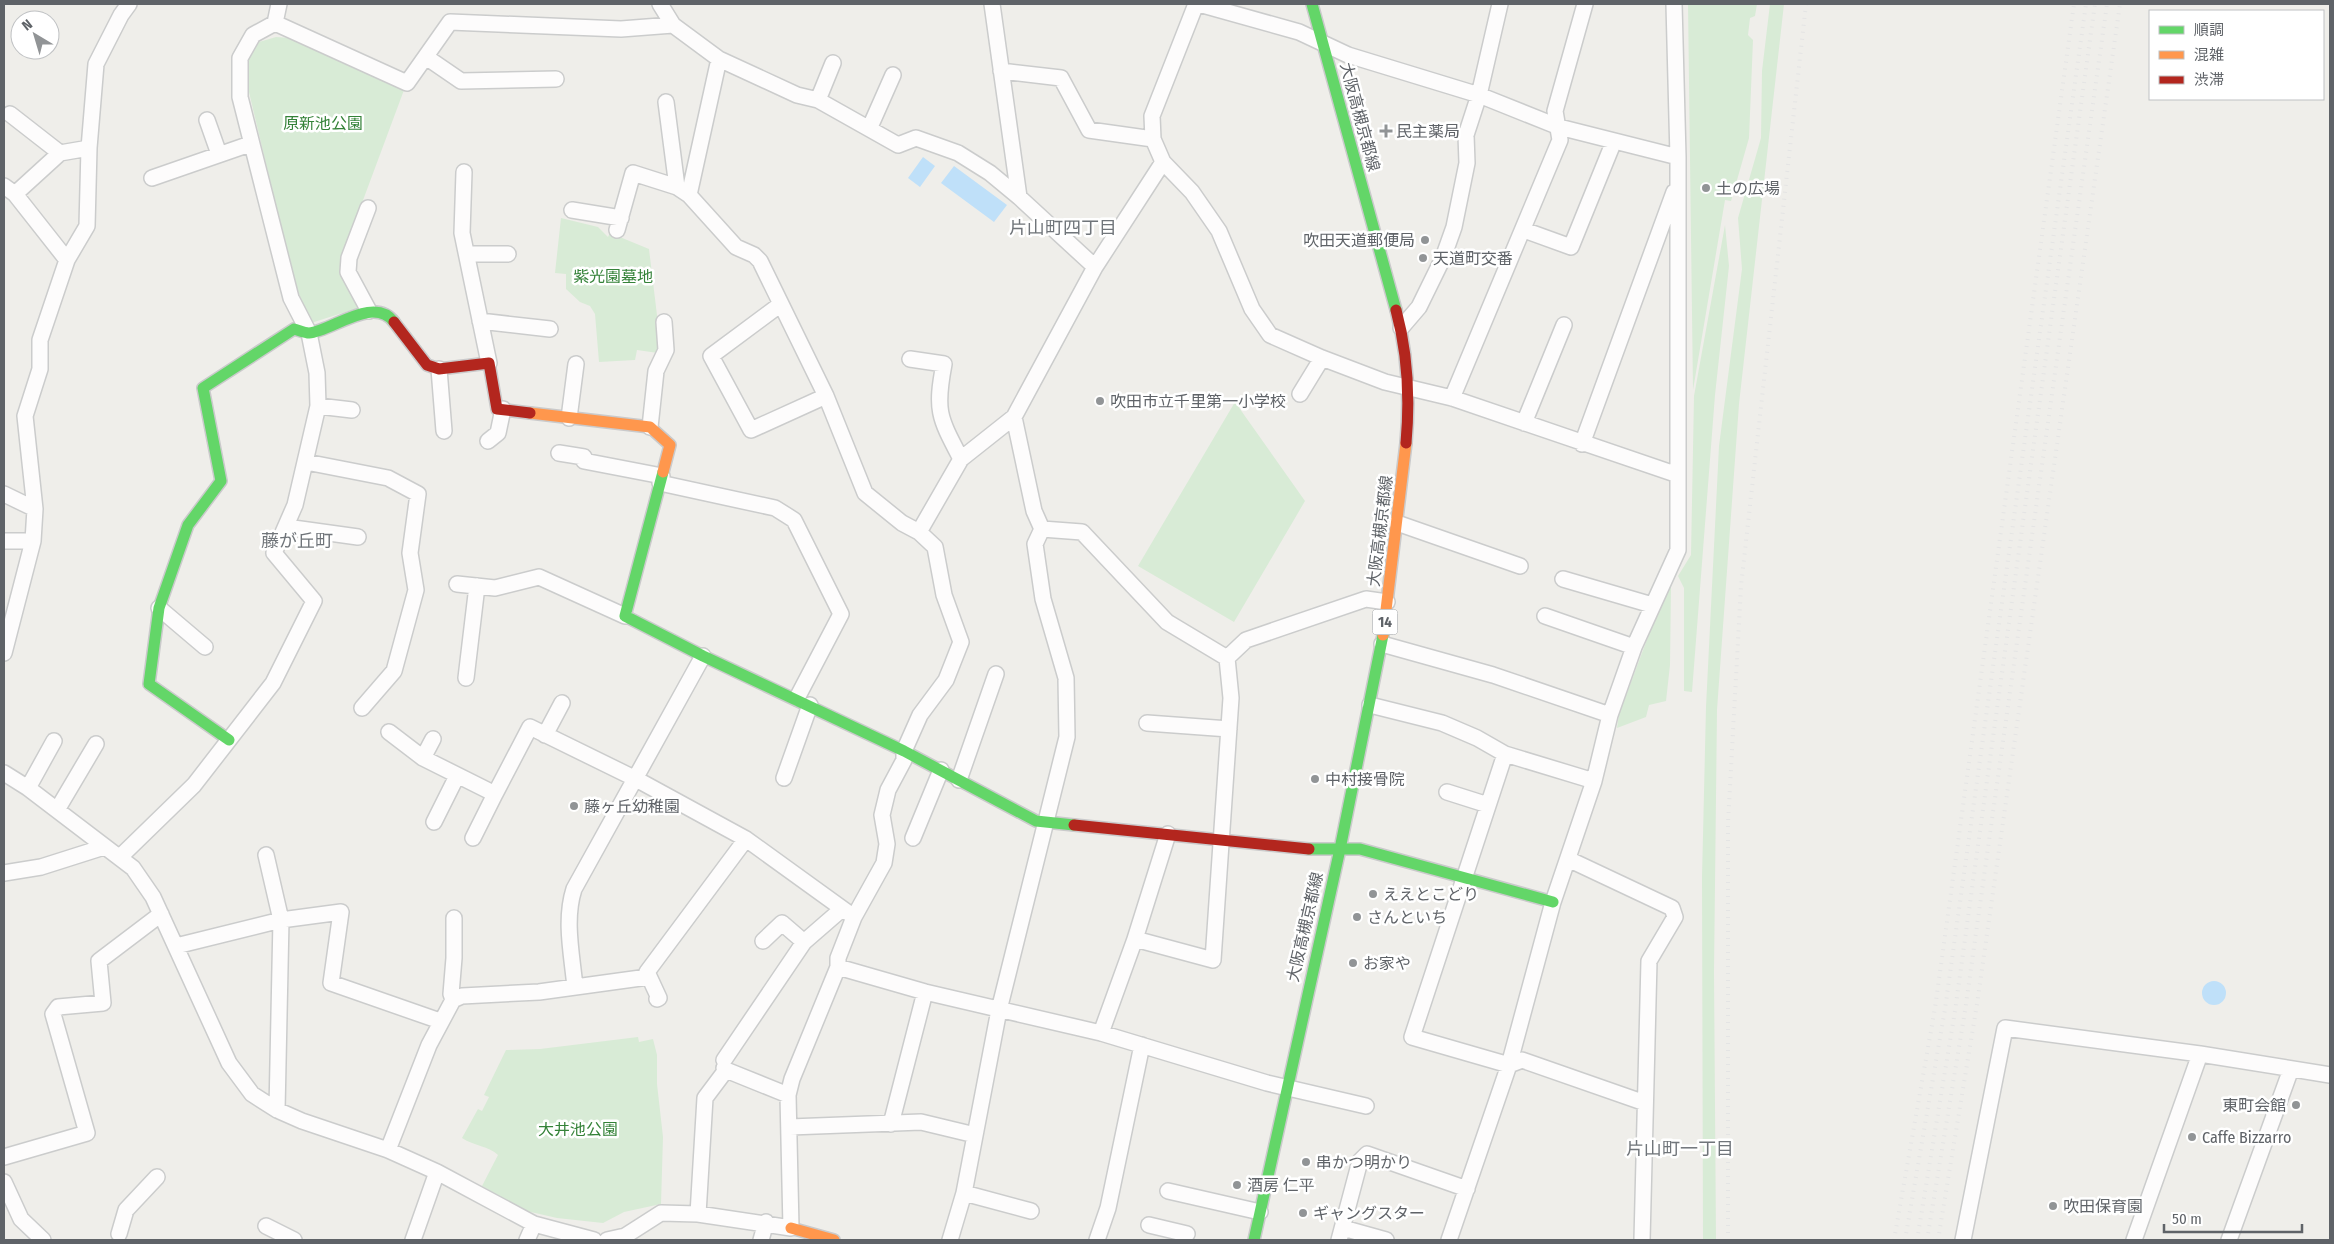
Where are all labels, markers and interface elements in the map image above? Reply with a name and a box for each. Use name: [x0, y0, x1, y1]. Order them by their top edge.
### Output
north arrow: [10, 10, 60, 60]
legend: [2149, 10, 2324, 100]
text: N: [19, 16, 36, 34]
text: 順調: [2194, 21, 2224, 39]
text: 混雑: [2194, 46, 2224, 64]
street label: 大阪高槻京都線: [1336, 60, 1384, 174]
text: 渋滞: [2194, 71, 2224, 89]
park label: 原新池公園: [283, 114, 363, 133]
place label: 民主薬局: [1396, 122, 1460, 141]
marker: 民主薬局: [1380, 125, 1392, 137]
place label: 土の広場: [1716, 179, 1780, 198]
marker: 土の広場: [1700, 182, 1712, 194]
district label: 片山町四丁目: [1009, 217, 1117, 239]
place label: 吹田天道郵便局: [1303, 231, 1415, 250]
marker: 吹田天道郵便局: [1419, 234, 1431, 246]
place label: 天道町交番: [1433, 249, 1513, 268]
marker: 天道町交番: [1417, 252, 1429, 264]
park label: 紫光園墓地: [573, 267, 653, 286]
place label: 吹田市立千里第一小学校: [1110, 392, 1286, 411]
marker: 吹田市立千里第一小学校: [1094, 395, 1106, 407]
street label: 大阪高槻京都線: [1364, 474, 1396, 588]
district label: 藤が丘町: [261, 530, 333, 552]
road number: 14: [1372, 610, 1398, 634]
place label: 中村接骨院: [1325, 770, 1405, 789]
marker: 中村接骨院: [1309, 773, 1321, 785]
place label: 藤ヶ丘幼稚園: [584, 797, 680, 816]
marker: 藤ヶ丘幼稚園: [568, 800, 580, 812]
street label: 大阪高槻京都線: [1283, 870, 1327, 984]
place label: ええとこどり: [1383, 885, 1479, 904]
marker: ええとこどり: [1367, 888, 1379, 900]
place label: さんといち: [1367, 908, 1447, 927]
marker: さんといち: [1351, 911, 1363, 923]
place label: お家や: [1363, 954, 1411, 973]
marker: お家や: [1347, 957, 1359, 969]
place label: 東町会館: [2222, 1096, 2286, 1115]
marker: 東町会館: [2290, 1099, 2302, 1111]
park label: 大井池公園: [538, 1120, 618, 1139]
place label: Caffe Bizzarro: [2202, 1128, 2291, 1147]
marker: Caffe Bizzarro: [2186, 1131, 2198, 1143]
district label: 片山町一丁目: [1626, 1138, 1734, 1160]
place label: 串かつ明かり: [1316, 1153, 1412, 1172]
marker: 串かつ明かり: [1300, 1156, 1312, 1168]
place label: 酒房 仁平: [1247, 1176, 1315, 1195]
marker: 酒房 仁平: [1231, 1179, 1243, 1191]
place label: 吹田保育園: [2063, 1197, 2143, 1216]
marker: 吹田保育園: [2047, 1200, 2059, 1212]
scale bar: [2164, 1202, 2302, 1234]
place label: ギャングスター: [1313, 1204, 1425, 1223]
marker: ギャングスター: [1297, 1207, 1309, 1219]
text: 50 m: [2172, 1210, 2202, 1228]

